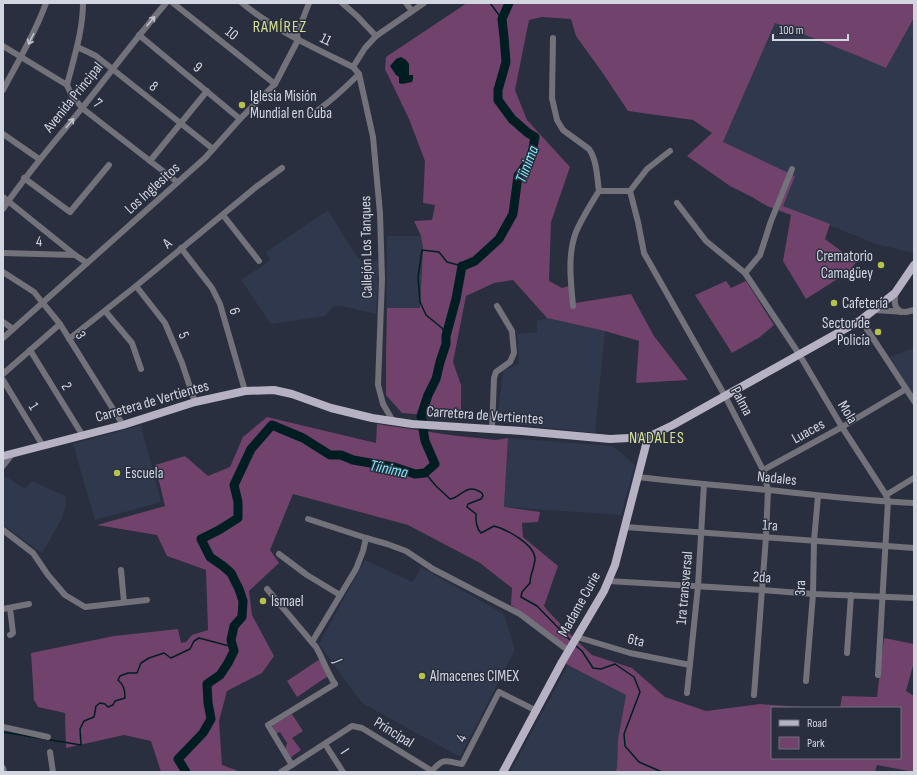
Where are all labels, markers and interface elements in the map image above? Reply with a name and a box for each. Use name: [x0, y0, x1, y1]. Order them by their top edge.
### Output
one-way arrow: [146, 16, 155, 27]
scale bar: [773, 16, 848, 42]
district label: RAMÍREZ: [253, 18, 307, 37]
street label: 10: [221, 22, 242, 45]
text: 100 m: [779, 23, 804, 38]
street label: 11: [317, 29, 335, 51]
one-way arrow: [27, 33, 34, 45]
street label: Avenida Principal: [39, 58, 108, 137]
street label: 9: [189, 58, 206, 77]
street label: 8: [145, 77, 162, 96]
place label: Iglesia Misión Mundial en Cuba: [250, 87, 332, 123]
street label: 7: [89, 94, 106, 113]
marker: Iglesia Misión Mundial en Cuba: [237, 100, 247, 110]
one-way arrow: [65, 118, 74, 128]
water label: Tíinima: [512, 143, 543, 186]
street label: Los Inglesitos: [121, 159, 184, 218]
street label: Callejón Los Tanques: [356, 195, 377, 299]
street label: 4: [36, 232, 42, 251]
street label: A: [158, 234, 176, 253]
place label: Crematorio Camagüey: [816, 247, 873, 283]
marker: Crematorio Camagüey: [876, 260, 886, 270]
place label: Cafetería: [842, 294, 888, 313]
marker: Cafetería: [829, 298, 839, 308]
street label: 6: [224, 305, 245, 317]
place label: Sector de Policía: [822, 314, 870, 350]
marker: Sector de Policía: [873, 327, 883, 337]
street label: 3: [71, 328, 90, 343]
street label: 5: [174, 329, 193, 342]
street label: Carretera de Vertientes: [93, 376, 211, 427]
street label: 2: [57, 379, 76, 394]
street label: Palma: [726, 383, 757, 419]
street label: Mola: [833, 397, 862, 427]
street label: 1: [24, 399, 43, 414]
street label: Carretera de Vertientes: [426, 402, 544, 429]
street label: Luaces: [788, 415, 828, 448]
district label: NADALES: [629, 429, 685, 448]
water label: Tíinima: [368, 456, 410, 483]
place label: Escuela: [125, 464, 164, 483]
street label: Nadales: [756, 467, 798, 490]
marker: Escuela: [112, 468, 122, 478]
street label: 1ra: [762, 515, 779, 536]
street label: 1ra transversal: [672, 551, 697, 626]
street label: 2da: [752, 567, 772, 588]
street label: Madame Curie: [554, 568, 605, 640]
street label: 3ra: [791, 579, 810, 596]
place label: Ismael: [271, 592, 304, 611]
marker: Ismael: [258, 596, 268, 606]
street label: 6ta: [626, 629, 646, 652]
street label: J: [328, 655, 347, 666]
place label: Almacenes CIMEX: [429, 667, 519, 686]
marker: Almacenes CIMEX: [417, 671, 427, 681]
legend: [771, 707, 901, 759]
street label: Principal: [370, 713, 417, 752]
text: Road: [807, 716, 827, 731]
street label: 4: [452, 731, 471, 745]
text: Park: [807, 736, 825, 751]
street label: I: [336, 745, 353, 758]

